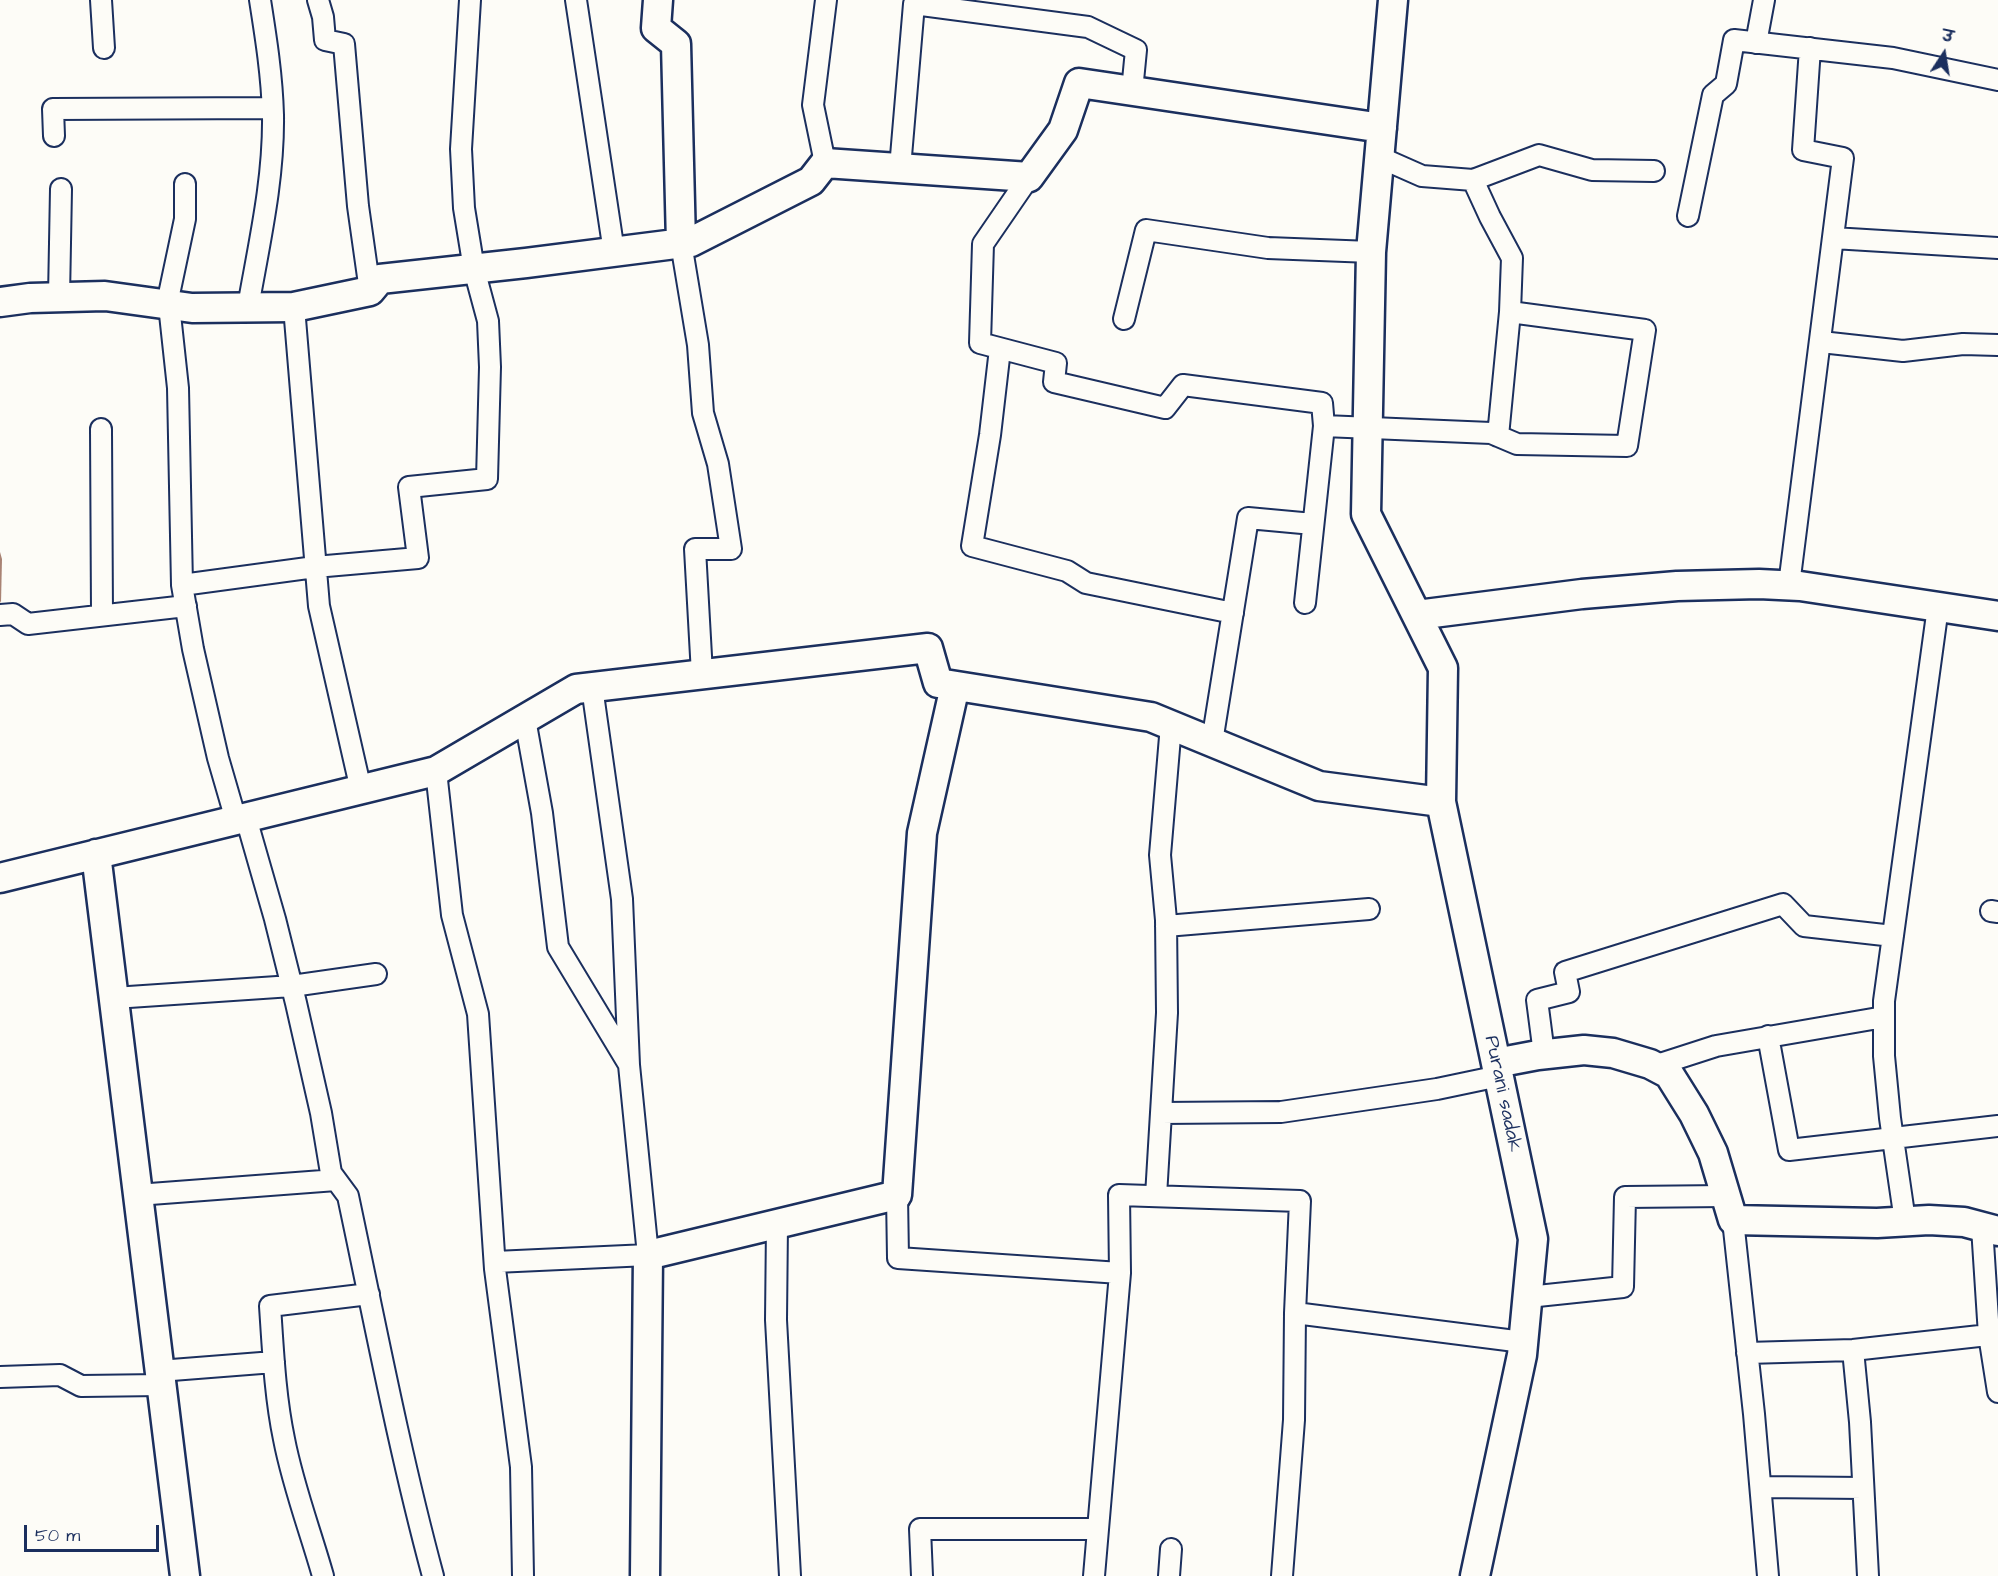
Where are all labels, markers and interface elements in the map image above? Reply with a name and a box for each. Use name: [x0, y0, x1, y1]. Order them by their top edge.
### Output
north arrow: [1914, 24, 1974, 84]
text: उ: [1940, 25, 1955, 48]
street label: Purani sadak: [1478, 1034, 1526, 1154]
scale bar: [27, 1513, 162, 1551]
text: 50 m: [35, 1523, 80, 1548]

